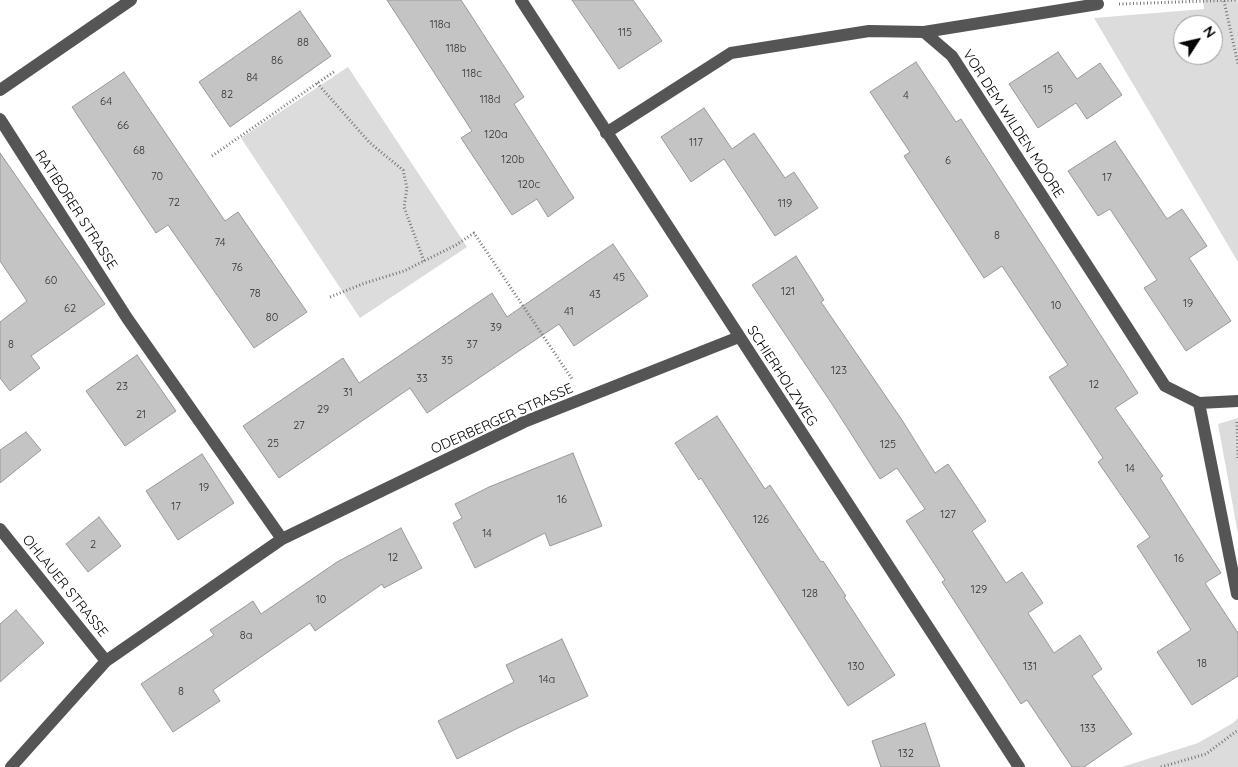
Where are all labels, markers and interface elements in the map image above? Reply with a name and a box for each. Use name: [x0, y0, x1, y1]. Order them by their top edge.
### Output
north arrow: [1173, 15, 1223, 65]
house number: 118a: [430, 18, 450, 32]
text: N: [1199, 23, 1220, 41]
house number: 115: [618, 26, 632, 40]
house number: 88: [297, 36, 309, 50]
house number: 118b: [446, 42, 466, 56]
street label: VOR DEM WILDEN MOORE: [959, 47, 1067, 201]
house number: 86: [271, 54, 283, 68]
house number: 118c: [462, 67, 482, 81]
house number: 84: [246, 71, 258, 85]
house number: 15: [1043, 83, 1053, 97]
house number: 82: [221, 88, 233, 102]
house number: 4: [903, 89, 909, 103]
house number: 118d: [480, 93, 500, 107]
house number: 64: [100, 95, 112, 109]
house number: 66: [117, 119, 129, 133]
house number: 120a: [484, 128, 508, 142]
house number: 117: [689, 136, 703, 150]
house number: 68: [133, 144, 145, 158]
street label: RATIBORER STRASSE: [31, 147, 121, 273]
house number: 120b: [501, 153, 525, 167]
house number: 6: [945, 154, 951, 168]
house number: 70: [151, 170, 163, 184]
house number: 17: [1102, 171, 1112, 185]
house number: 120c: [518, 178, 540, 192]
house number: 72: [168, 196, 180, 210]
house number: 119: [778, 197, 792, 211]
house number: 8: [994, 229, 1000, 243]
house number: 74: [215, 236, 225, 250]
house number: 76: [231, 261, 243, 275]
house number: 45: [613, 271, 625, 285]
house number: 60: [45, 274, 57, 288]
house number: 121: [781, 285, 795, 299]
house number: 78: [249, 287, 261, 301]
house number: 43: [589, 288, 601, 302]
house number: 19: [1183, 297, 1193, 311]
house number: 10: [1051, 299, 1061, 313]
house number: 62: [64, 302, 76, 316]
house number: 41: [564, 305, 574, 319]
house number: 80: [266, 311, 278, 325]
house number: 39: [490, 321, 502, 335]
street label: SCHIERHOLZWEG: [743, 323, 821, 429]
house number: 8: [8, 338, 14, 352]
house number: 37: [466, 338, 478, 352]
house number: 35: [441, 354, 453, 368]
house number: 123: [831, 364, 847, 378]
house number: 33: [416, 372, 428, 386]
house number: 12: [1089, 378, 1099, 392]
house number: 23: [116, 380, 128, 394]
street label: ODERBERGER STRASSE: [428, 380, 576, 458]
house number: 31: [343, 386, 353, 400]
house number: 29: [317, 403, 329, 417]
house number: 21: [136, 408, 146, 422]
house number: 27: [293, 419, 305, 433]
house number: 25: [267, 437, 279, 451]
house number: 125: [880, 438, 896, 452]
house number: 14: [1125, 462, 1135, 476]
house number: 19: [199, 481, 209, 495]
house number: 16: [557, 493, 567, 507]
house number: 17: [171, 500, 181, 514]
house number: 127: [940, 508, 956, 522]
house number: 126: [753, 513, 769, 527]
house number: 14: [482, 527, 492, 541]
street label: OHLAUER STRASSE: [19, 531, 111, 641]
house number: 2: [90, 538, 96, 552]
house number: 12: [388, 551, 398, 565]
house number: 16: [1174, 552, 1184, 566]
house number: 129: [971, 583, 987, 597]
house number: 128: [802, 587, 818, 601]
house number: 10: [316, 593, 326, 607]
house number: 8a: [240, 629, 252, 643]
house number: 18: [1197, 657, 1207, 671]
house number: 130: [848, 660, 864, 674]
house number: 131: [1023, 660, 1037, 674]
house number: 14a: [539, 673, 555, 687]
house number: 8: [178, 685, 184, 699]
house number: 133: [1080, 722, 1096, 736]
house number: 132: [898, 747, 914, 761]

